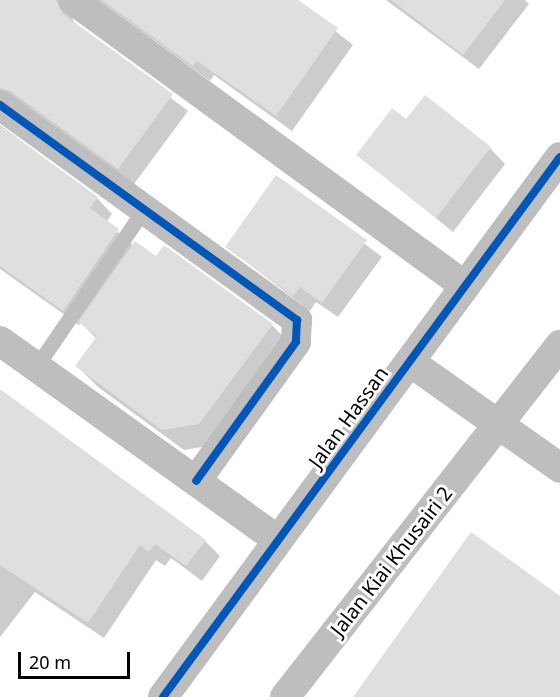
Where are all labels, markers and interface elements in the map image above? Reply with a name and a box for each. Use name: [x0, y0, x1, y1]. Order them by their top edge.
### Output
street label: Jalan Hassan: [303, 362, 393, 472]
street label: Jalan Kiai Khusairi 2: [325, 482, 457, 640]
scale bar: [21, 640, 134, 678]
text: 20 m: [29, 650, 71, 674]

